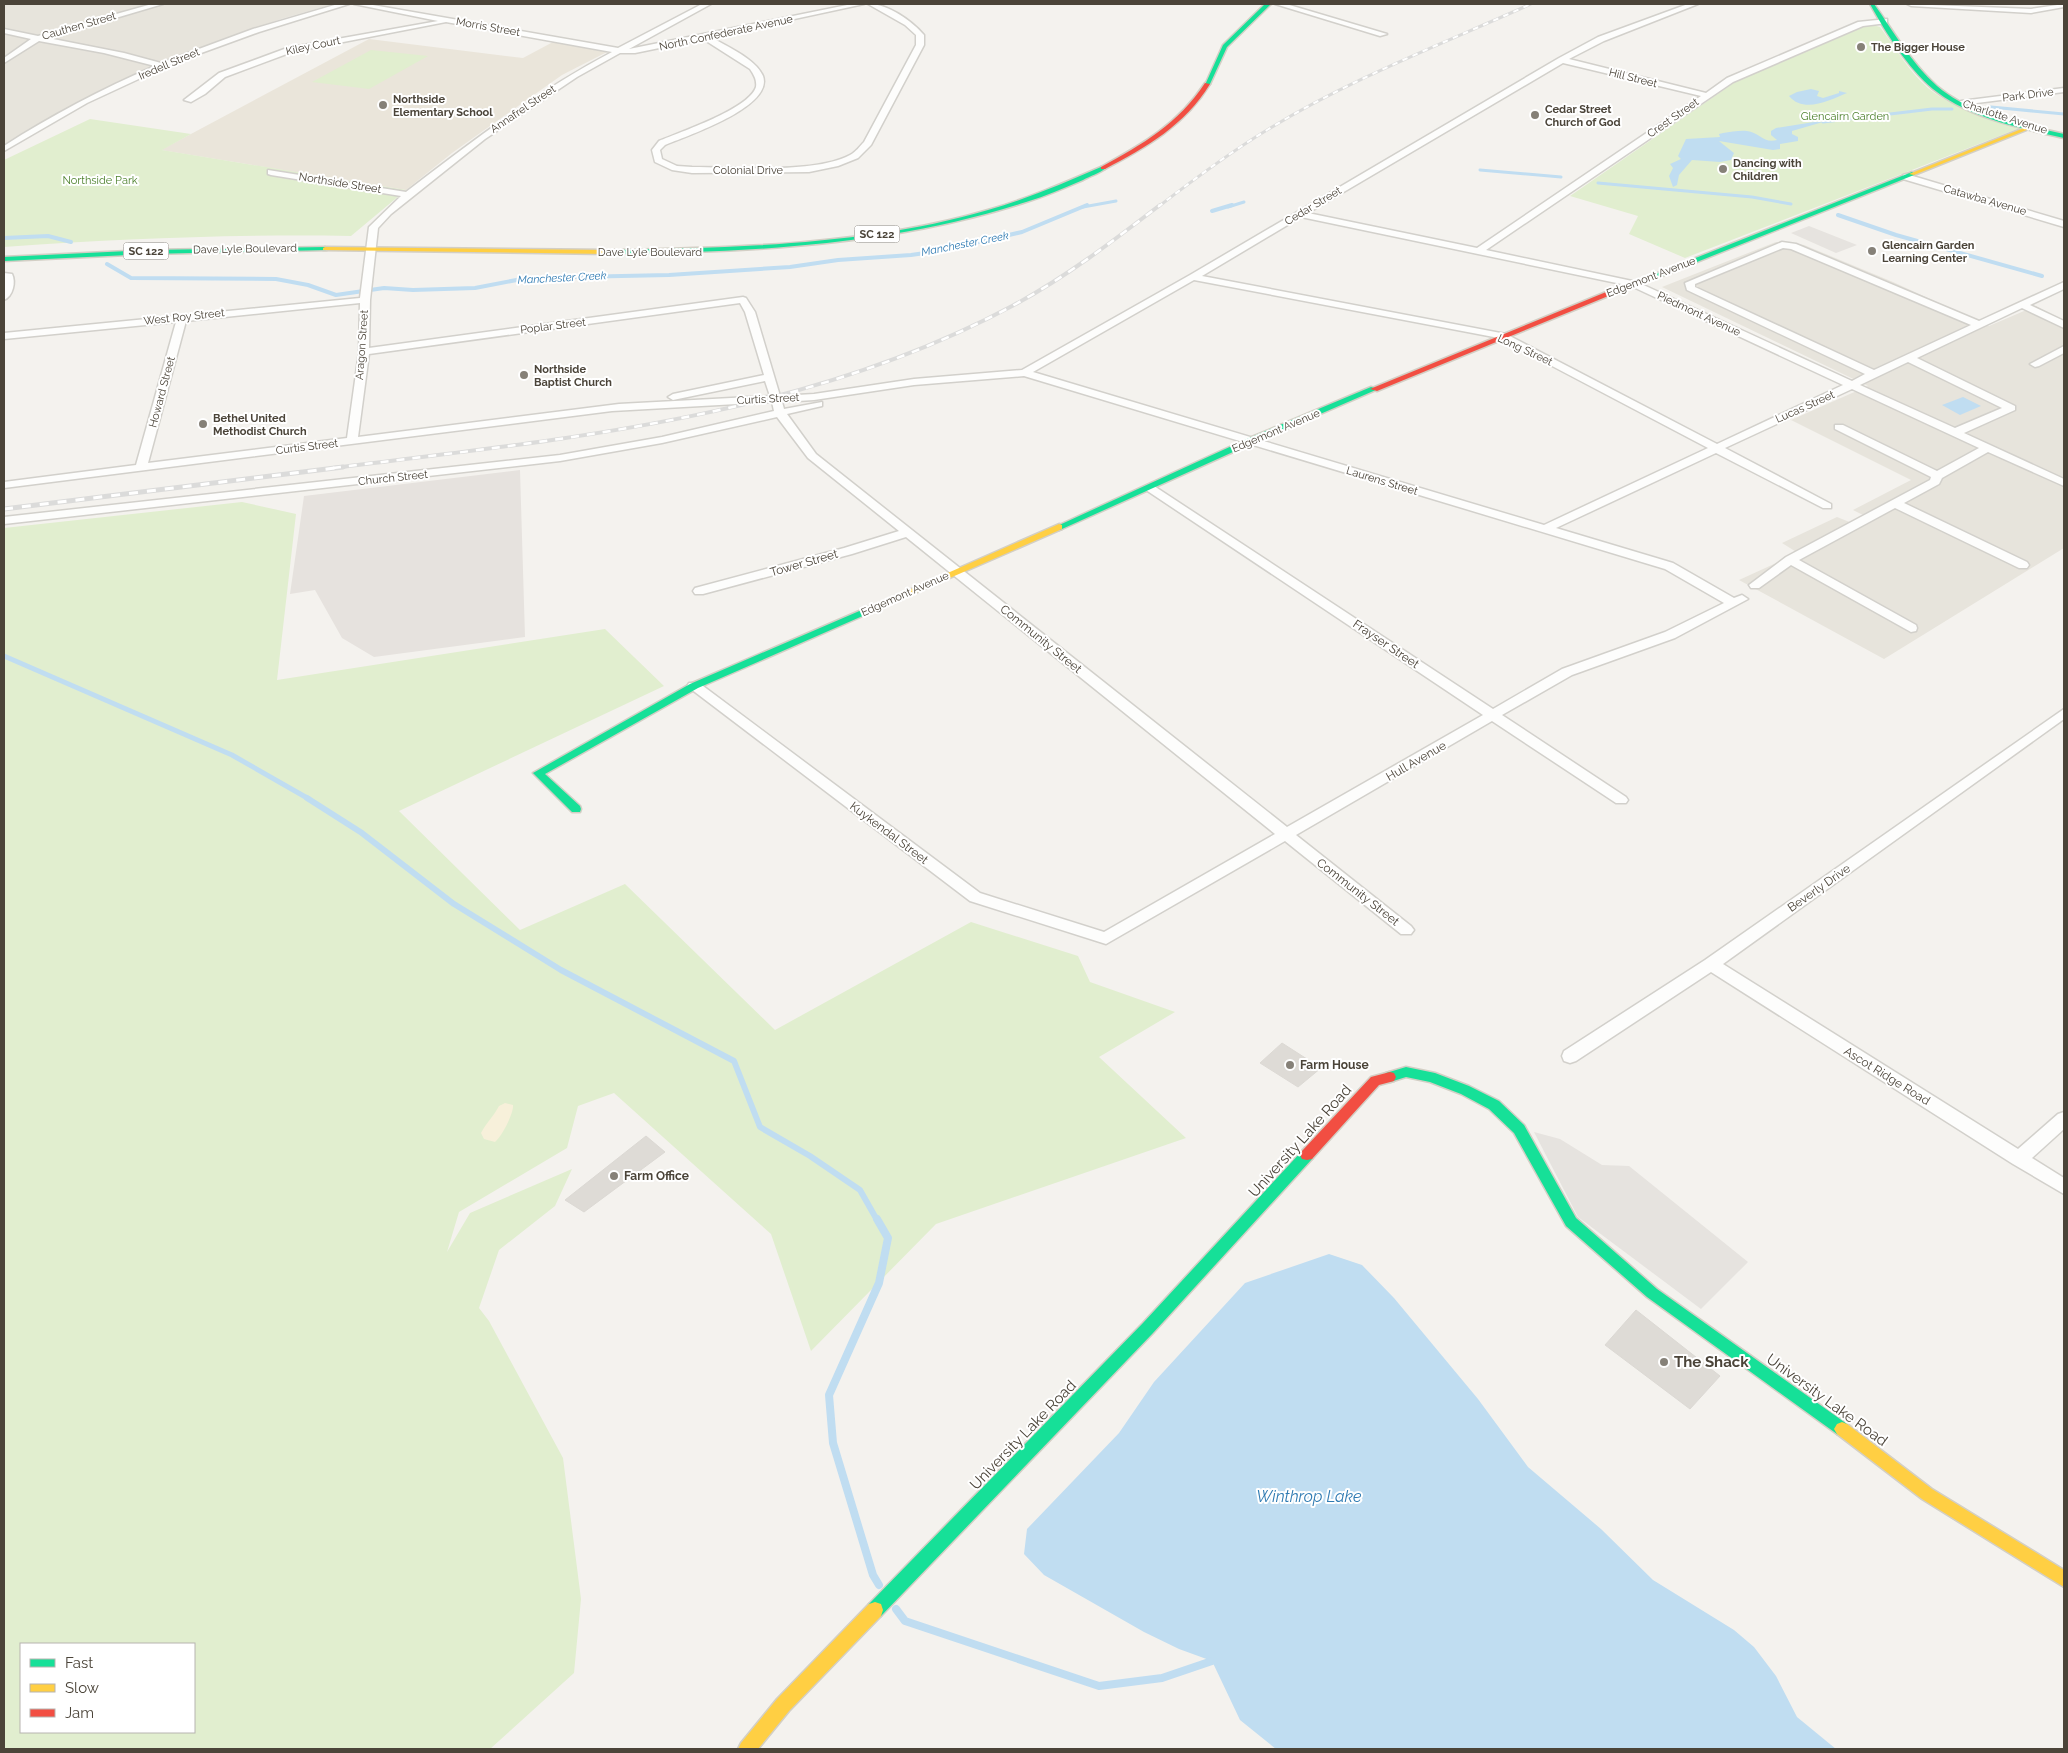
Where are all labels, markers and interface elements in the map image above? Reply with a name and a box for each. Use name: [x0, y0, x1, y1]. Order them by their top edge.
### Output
street label: Cauthen Street: [41, 9, 118, 43]
street label: North Confederate Avenue: [658, 12, 795, 54]
street label: Morris Street: [455, 15, 521, 39]
street label: Kiley Court: [285, 34, 342, 58]
marker: The Bigger House: [1855, 41, 1867, 53]
place label: The Bigger House: [1871, 41, 1965, 54]
street label: Iredell Street: [136, 45, 202, 83]
street label: Hill Street: [1607, 66, 1659, 90]
street label: Annafrel Street: [488, 82, 558, 136]
street label: Park Drive: [2002, 85, 2055, 105]
place label: Northside Elementary School: [393, 93, 493, 119]
street label: Crest Street: [1645, 95, 1702, 141]
street label: Charlotte Avenue: [1961, 97, 2049, 137]
marker: Northside Elementary School: [377, 99, 389, 111]
place label: Cedar Street Church of God: [1545, 103, 1621, 129]
marker: Cedar Street Church of God: [1529, 109, 1541, 121]
park label: Glencairn Garden: [1801, 110, 1889, 123]
place label: Dancing with Children: [1733, 157, 1802, 183]
marker: Dancing with Children: [1717, 163, 1729, 175]
street label: Colonial Drive: [713, 164, 784, 177]
street label: Northside Street: [298, 170, 382, 196]
park label: Northside Park: [62, 174, 138, 187]
street label: Catawba Avenue: [1942, 182, 2029, 218]
street label: Cedar Street: [1282, 184, 1344, 228]
road number: SC 122: [854, 225, 900, 242]
water label: Manchester Creek: [920, 229, 1010, 259]
place label: Glencairn Garden Learning Center: [1882, 239, 1975, 265]
road number: SC 122: [124, 242, 168, 260]
street label: Dave Lyle Boulevard: [193, 242, 297, 256]
marker: Glencairn Garden Learning Center: [1866, 245, 1878, 257]
street label: Dave Lyle Boulevard: [598, 246, 702, 259]
street label: Edgemont Avenue: [1605, 254, 1698, 300]
water label: Manchester Creek: [517, 269, 607, 287]
street label: Piedmont Avenue: [1655, 289, 1743, 339]
street label: West Roy Street: [143, 306, 225, 328]
street label: Aragon Street: [353, 309, 371, 381]
street label: Poplar Street: [519, 315, 587, 336]
street label: Long Street: [1495, 332, 1555, 369]
street label: Howard Street: [146, 355, 178, 429]
place label: Northside Baptist Church: [534, 363, 612, 389]
marker: Northside Baptist Church: [518, 369, 530, 381]
street label: Lucas Street: [1773, 388, 1837, 426]
street label: Curtis Street: [736, 391, 800, 407]
street label: Edgemont Avenue: [1230, 406, 1322, 455]
place label: Bethel United Methodist Church: [213, 412, 307, 438]
marker: Bethel United Methodist Church: [197, 418, 209, 430]
street label: Curtis Street: [275, 437, 339, 457]
street label: Laurens Street: [1345, 464, 1420, 498]
street label: Church Street: [358, 468, 429, 488]
street label: Tower Street: [769, 547, 839, 579]
street label: Edgemont Avenue: [859, 569, 951, 619]
street label: Community Street: [997, 602, 1085, 676]
street label: Frayser Street: [1350, 617, 1422, 671]
street label: Hull Avenue: [1384, 738, 1448, 784]
street label: Kuykendal Street: [847, 799, 931, 867]
street label: Community Street: [1314, 855, 1402, 929]
street label: Beverly Drive: [1785, 861, 1853, 915]
street label: Ascot Ridge Road: [1841, 1044, 1933, 1108]
place label: Farm House: [1300, 1058, 1369, 1072]
marker: Farm House: [1284, 1059, 1296, 1071]
street label: University Lake Road: [1245, 1081, 1355, 1201]
place label: Farm Office: [624, 1169, 689, 1183]
marker: Farm Office: [608, 1170, 620, 1182]
street label: University Lake Road: [1763, 1350, 1891, 1450]
place label: The Shack: [1674, 1353, 1749, 1371]
marker: The Shack: [1658, 1356, 1670, 1368]
street label: University Lake Road: [966, 1377, 1080, 1493]
water label: Winthrop Lake: [1256, 1487, 1362, 1506]
legend: [20, 1643, 195, 1733]
text: Fast: [65, 1654, 93, 1672]
text: Slow: [65, 1679, 99, 1697]
text: Jam: [65, 1704, 94, 1722]

